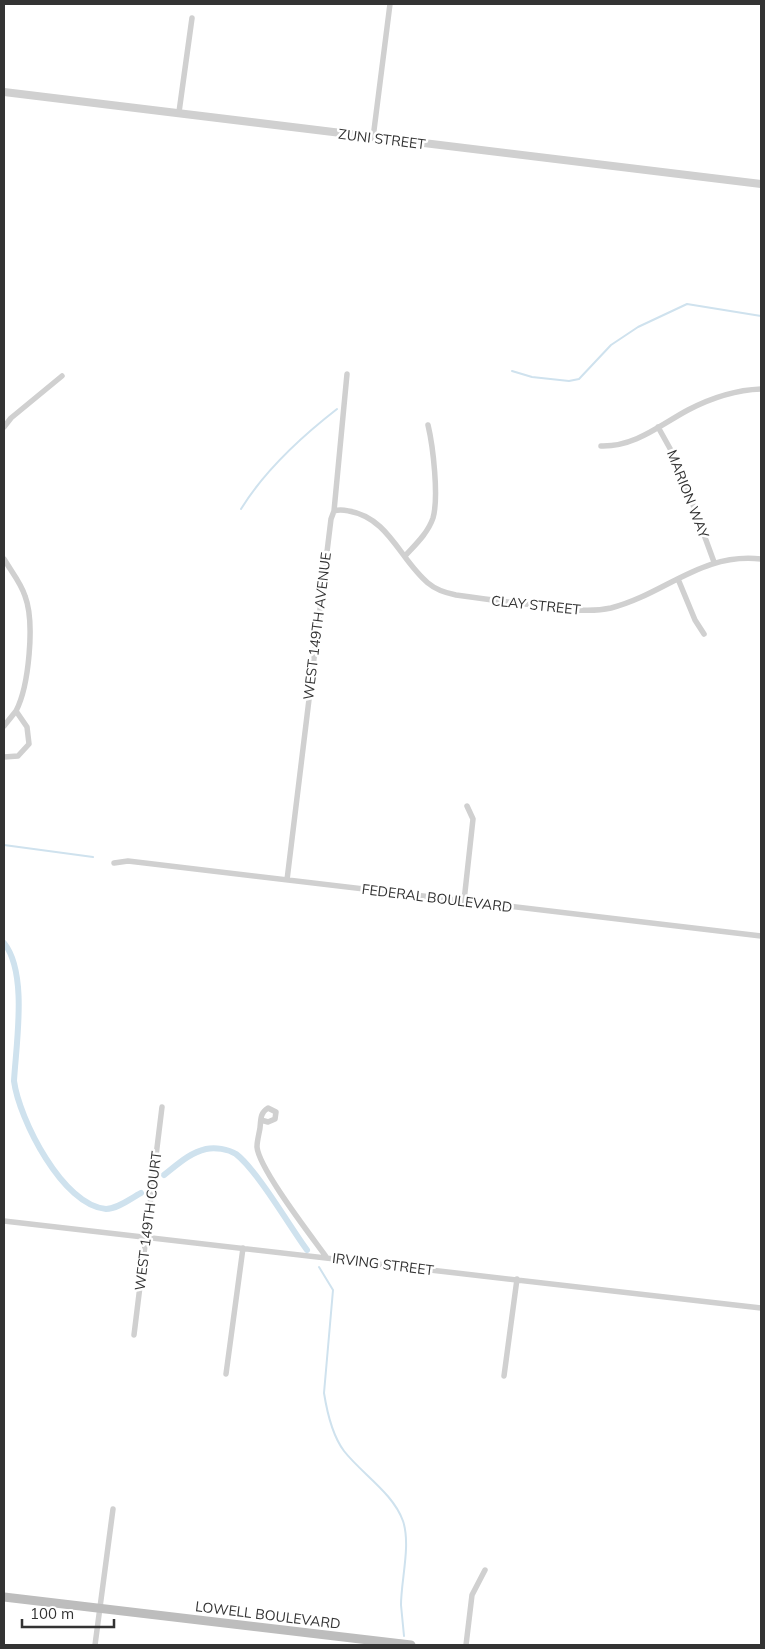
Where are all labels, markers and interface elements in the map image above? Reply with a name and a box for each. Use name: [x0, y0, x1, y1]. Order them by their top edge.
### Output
street label: ZUNI STREET: [337, 125, 427, 153]
street label: MARION WAY: [663, 447, 713, 541]
street label: WEST 149TH AVENUE: [299, 551, 335, 701]
street label: CLAY STREET: [490, 591, 582, 619]
street label: FEDERAL BOULEVARD: [361, 880, 513, 916]
street label: WEST 149TH COURT: [131, 1150, 166, 1292]
street label: IRVING STREET: [331, 1249, 435, 1279]
scale bar: [22, 1596, 115, 1628]
street label: LOWELL BOULEVARD: [194, 1597, 342, 1633]
text: 100 m: [30, 1604, 74, 1623]

